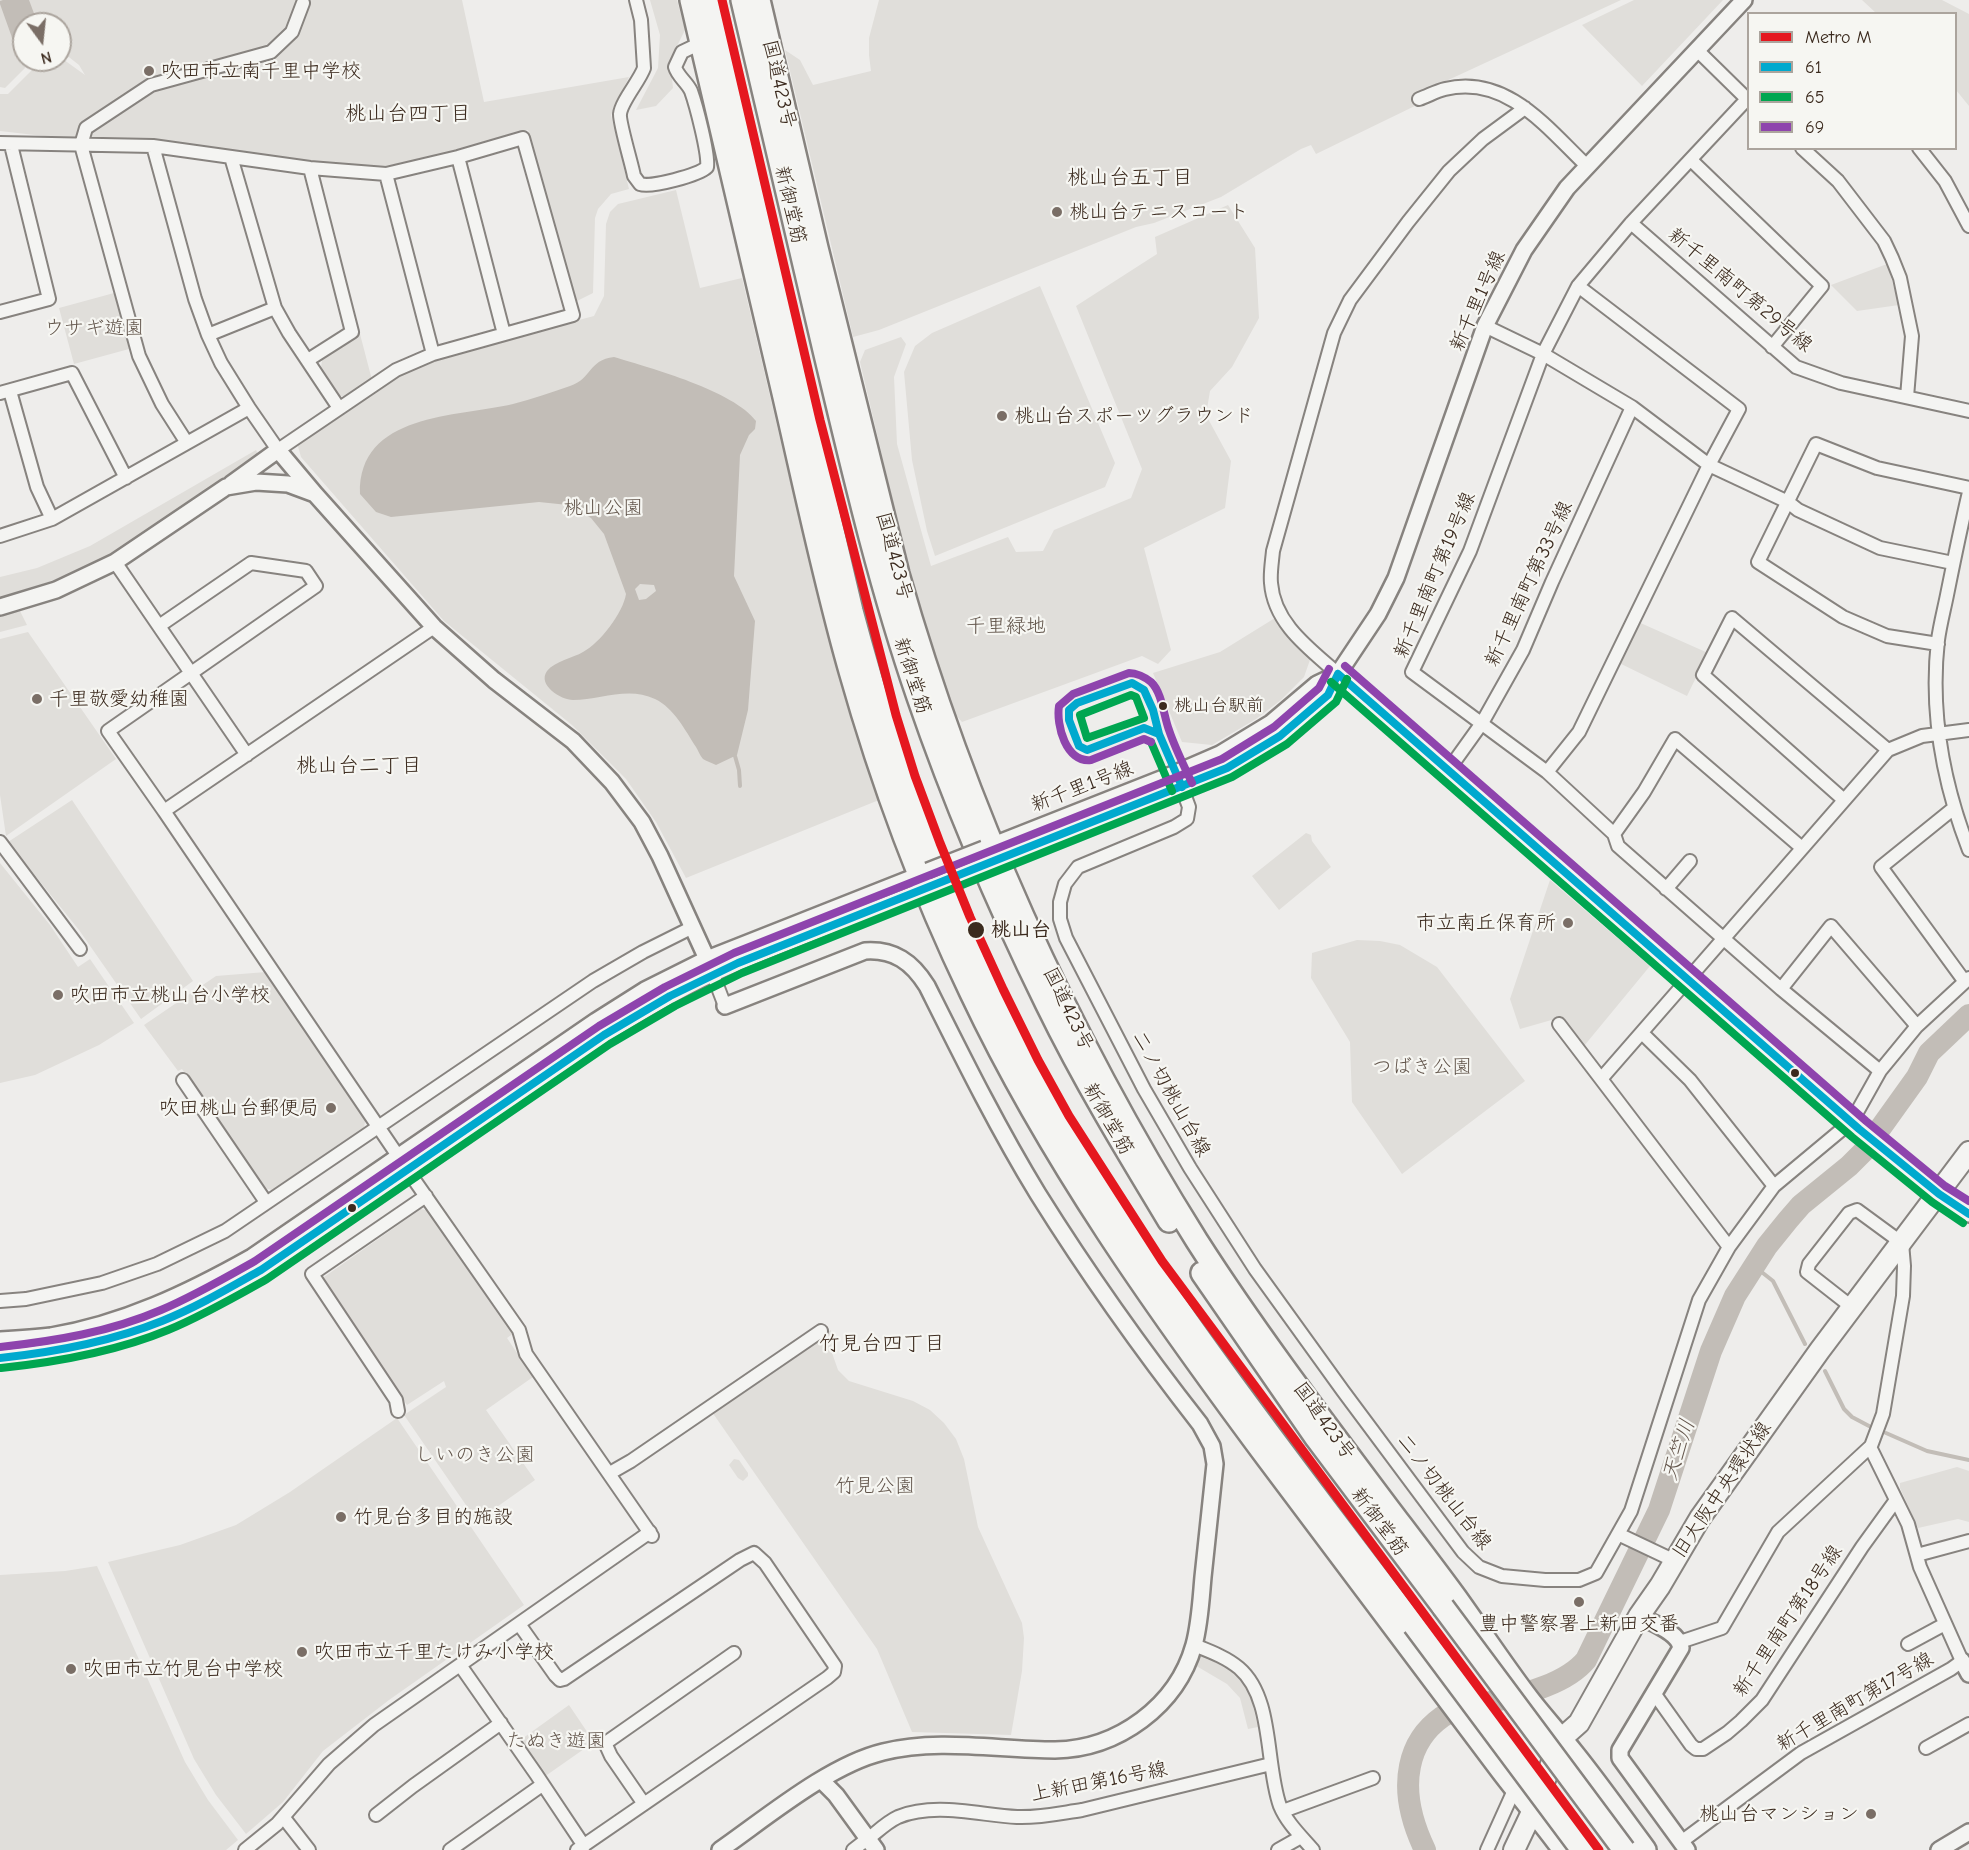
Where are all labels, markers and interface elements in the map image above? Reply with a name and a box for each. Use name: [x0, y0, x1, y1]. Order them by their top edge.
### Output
north arrow: [12, 12, 72, 72]
legend: [1747, 12, 1957, 150]
text: Metro M: [1805, 27, 1872, 48]
street label: 国道423号: [757, 37, 801, 131]
text: N: [39, 47, 54, 67]
text: 61: [1805, 57, 1822, 78]
place label: 吹田市立南千里中学校: [161, 59, 361, 83]
marker: 吹田市立南千里中学校: [142, 64, 156, 78]
text: 65: [1805, 87, 1825, 108]
district label: 桃山台四丁目: [345, 101, 471, 127]
text: 69: [1805, 117, 1824, 138]
street label: 新御堂筋: [769, 163, 811, 247]
district label: 桃山台五丁目: [1067, 165, 1193, 191]
place label: 桃山台テニスコート: [1069, 200, 1249, 224]
marker: 桃山台テニスコート: [1050, 205, 1064, 219]
street label: 新千里南町第29号線: [1663, 223, 1817, 357]
street label: 新千里1号線: [1445, 247, 1511, 355]
park label: ウサギ遊園: [44, 316, 144, 340]
place label: 桃山台スポーツグラウンド: [1014, 404, 1254, 428]
marker: 桃山台スポーツグラウンド: [995, 409, 1009, 423]
street label: 新千里南町第19号線: [1389, 488, 1481, 662]
park label: 桃山公園: [563, 496, 643, 520]
street label: 新千里南町第33号線: [1480, 497, 1578, 671]
street label: 国道423号: [871, 509, 917, 603]
park label: 千里緑地: [966, 614, 1046, 638]
street label: 新御堂筋: [888, 634, 936, 718]
place label: 千里敬愛幼稚園: [49, 687, 189, 711]
marker: 千里敬愛幼稚園: [30, 692, 44, 706]
place label: 桃山台駅前: [1174, 695, 1264, 717]
marker: 桃山台駅前: [1157, 700, 1169, 712]
district label: 桃山台二丁目: [296, 753, 422, 779]
street label: 新千里1号線: [1027, 756, 1137, 818]
place label: 市立南丘保育所: [1416, 911, 1556, 935]
marker: 市立南丘保育所: [1561, 916, 1575, 930]
place label: 桃山台: [991, 918, 1051, 942]
marker: 桃山台: [966, 920, 986, 940]
street label: 国道423号: [1037, 963, 1099, 1055]
place label: 吹田市立桃山台小学校: [70, 983, 270, 1007]
marker: 吹田市立桃山台小学校: [51, 988, 65, 1002]
street label: 二ノ切桃山台線: [1127, 1027, 1215, 1161]
park label: つばき公園: [1372, 1055, 1472, 1079]
unlabelled marker: [1789, 1067, 1801, 1079]
street label: 新御堂筋: [1078, 1078, 1138, 1160]
place label: 吹田桃山台郵便局: [159, 1096, 319, 1120]
marker: 吹田桃山台郵便局: [324, 1101, 338, 1115]
unlabelled marker: [346, 1202, 358, 1214]
district label: 竹見台四丁目: [819, 1331, 945, 1357]
street label: 国道423号: [1288, 1377, 1360, 1465]
water label: 天竺川: [1657, 1416, 1701, 1484]
street label: 旧大阪中央環状線: [1667, 1417, 1777, 1563]
street label: 二ノ切桃山台線: [1391, 1429, 1497, 1555]
park label: しいのき公園: [415, 1443, 535, 1467]
park label: 竹見公園: [835, 1474, 915, 1498]
street label: 新御堂筋: [1345, 1483, 1413, 1561]
place label: 竹見台多目的施設: [353, 1505, 513, 1529]
marker: 竹見台多目的施設: [334, 1510, 348, 1524]
street label: 新千里南町第18号線: [1728, 1540, 1848, 1702]
marker: 豊中警察署上新田交番: [1572, 1595, 1586, 1609]
place label: 豊中警察署上新田交番: [1479, 1612, 1679, 1636]
place label: 吹田市立千里たけみ小学校: [314, 1640, 554, 1664]
marker: 吹田市立千里たけみ小学校: [295, 1645, 309, 1659]
street label: 新千里南町第17号線: [1772, 1647, 1938, 1757]
place label: 吹田市立竹見台中学校: [83, 1657, 283, 1681]
marker: 吹田市立竹見台中学校: [64, 1662, 78, 1676]
park label: たぬき遊園: [506, 1729, 606, 1753]
street label: 上新田第16号線: [1029, 1757, 1169, 1807]
place label: 桃山台マンション: [1699, 1802, 1859, 1826]
marker: 桃山台マンション: [1864, 1807, 1878, 1821]

